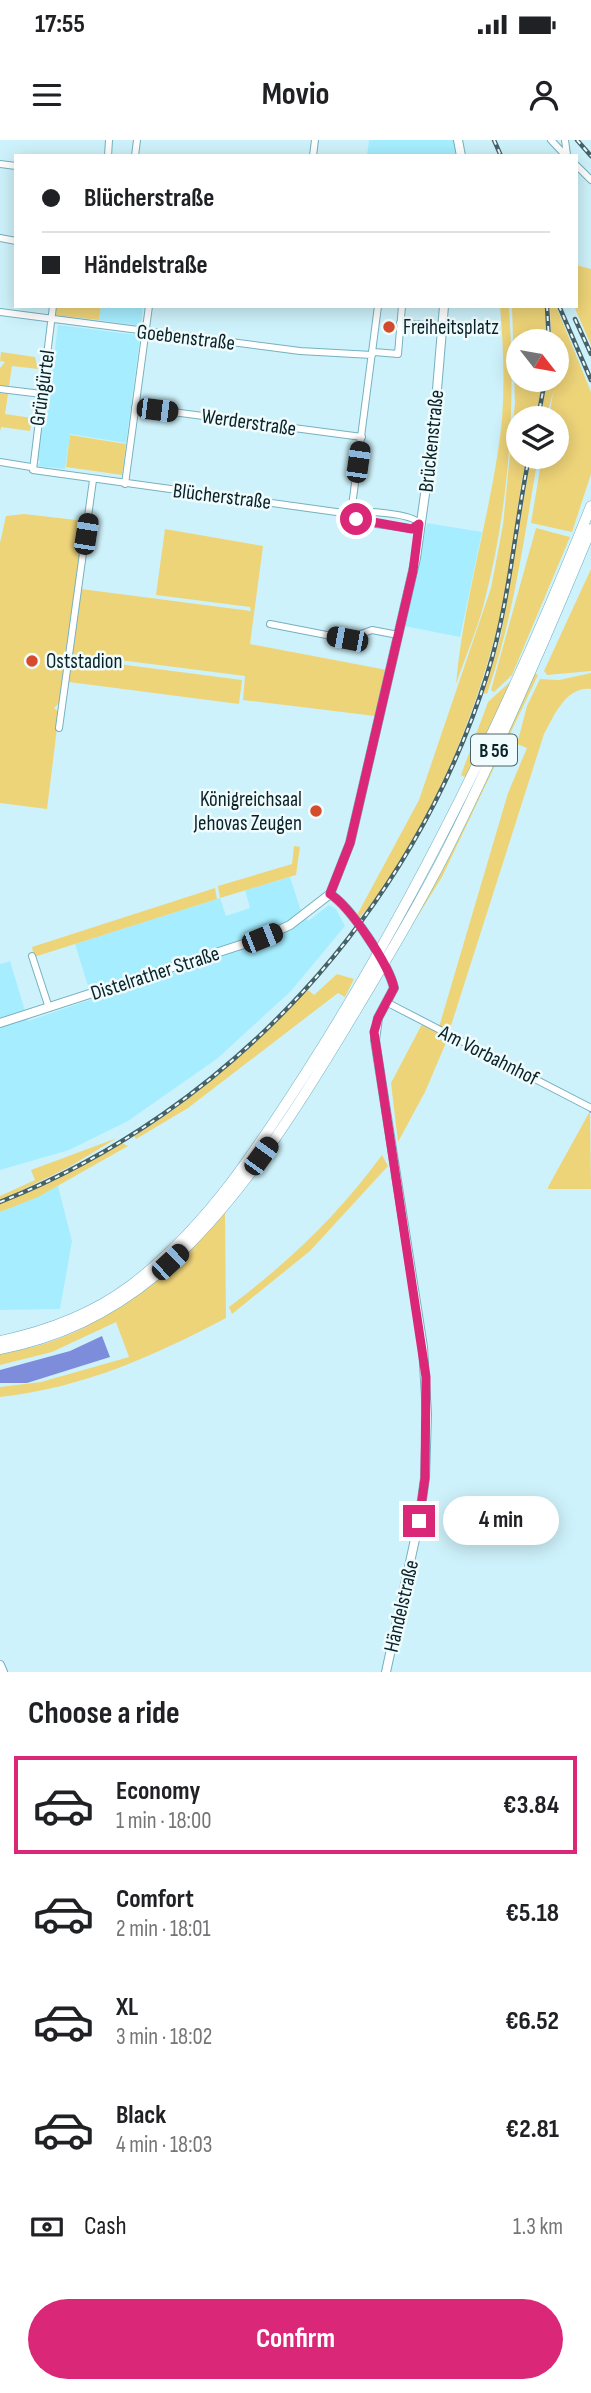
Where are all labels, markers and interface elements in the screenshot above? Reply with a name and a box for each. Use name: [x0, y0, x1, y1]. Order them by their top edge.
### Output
text: 17:55: [35, 9, 85, 40]
text: Movio: [262, 75, 329, 114]
icon: menu: [28, 76, 66, 114]
icon: person: [525, 76, 563, 114]
text: Blücherstraße: [84, 183, 214, 214]
text: Händelstraße: [84, 250, 208, 281]
place label: Freiheitsplatz: [403, 315, 499, 340]
street label: Goebenstraße: [135, 319, 237, 356]
marker: Freiheitsplatz: [381, 319, 397, 335]
north arrow: [506, 329, 569, 392]
map controls: [506, 329, 569, 469]
street label: Grüngürtel: [25, 349, 60, 428]
street label: Brückenstraße: [414, 389, 449, 493]
car: [135, 397, 180, 423]
street label: Werderstraße: [200, 403, 298, 442]
button: layers: [506, 406, 569, 469]
car: [345, 440, 372, 484]
street label: Blücherstraße: [172, 478, 272, 515]
route start: [340, 503, 372, 535]
car: [73, 512, 100, 556]
car: [325, 625, 370, 653]
place label: Oststadion: [46, 649, 122, 674]
marker: Oststadion: [24, 653, 40, 669]
road number: B 56: [471, 734, 517, 765]
place label: Königreichsaal Jehovas Zeugen: [193, 787, 302, 836]
marker: Königreichsaal Jehovas Zeugen: [308, 803, 324, 819]
car: [239, 920, 286, 956]
street label: Distelrather Straße: [88, 941, 223, 1006]
street label: Am Vorbahnhof: [434, 1019, 543, 1092]
car: [241, 1133, 282, 1179]
car: [148, 1240, 193, 1284]
callout: 4 min: [444, 1496, 559, 1546]
route end: [403, 1505, 435, 1537]
text: 4 min: [479, 1506, 523, 1534]
street label: Händelstraße: [379, 1558, 424, 1655]
text: Choose a ride: [28, 1694, 180, 1733]
icon: car: [32, 1774, 95, 1837]
text: Economy: [116, 1776, 200, 1807]
text: €3.84: [503, 1790, 559, 1821]
text: 1 min · 18:00: [116, 1807, 211, 1835]
icon: car: [32, 1882, 95, 1945]
text: Comfort: [116, 1884, 194, 1915]
text: €5.18: [505, 1898, 559, 1929]
text: 2 min · 18:01: [116, 1915, 211, 1943]
icon: car: [32, 1990, 95, 2053]
text: XL: [116, 1992, 138, 2023]
text: €6.52: [505, 2006, 559, 2037]
text: 3 min · 18:02: [116, 2023, 212, 2051]
icon: car: [32, 2098, 95, 2161]
text: Black: [116, 2100, 166, 2131]
text: €2.81: [506, 2114, 559, 2145]
text: 4 min · 18:03: [116, 2131, 212, 2159]
icon: cash: [28, 2208, 66, 2246]
text: Cash: [84, 2211, 127, 2242]
text: 1.3 km: [513, 2213, 563, 2241]
button: Confirm: [28, 2299, 563, 2379]

